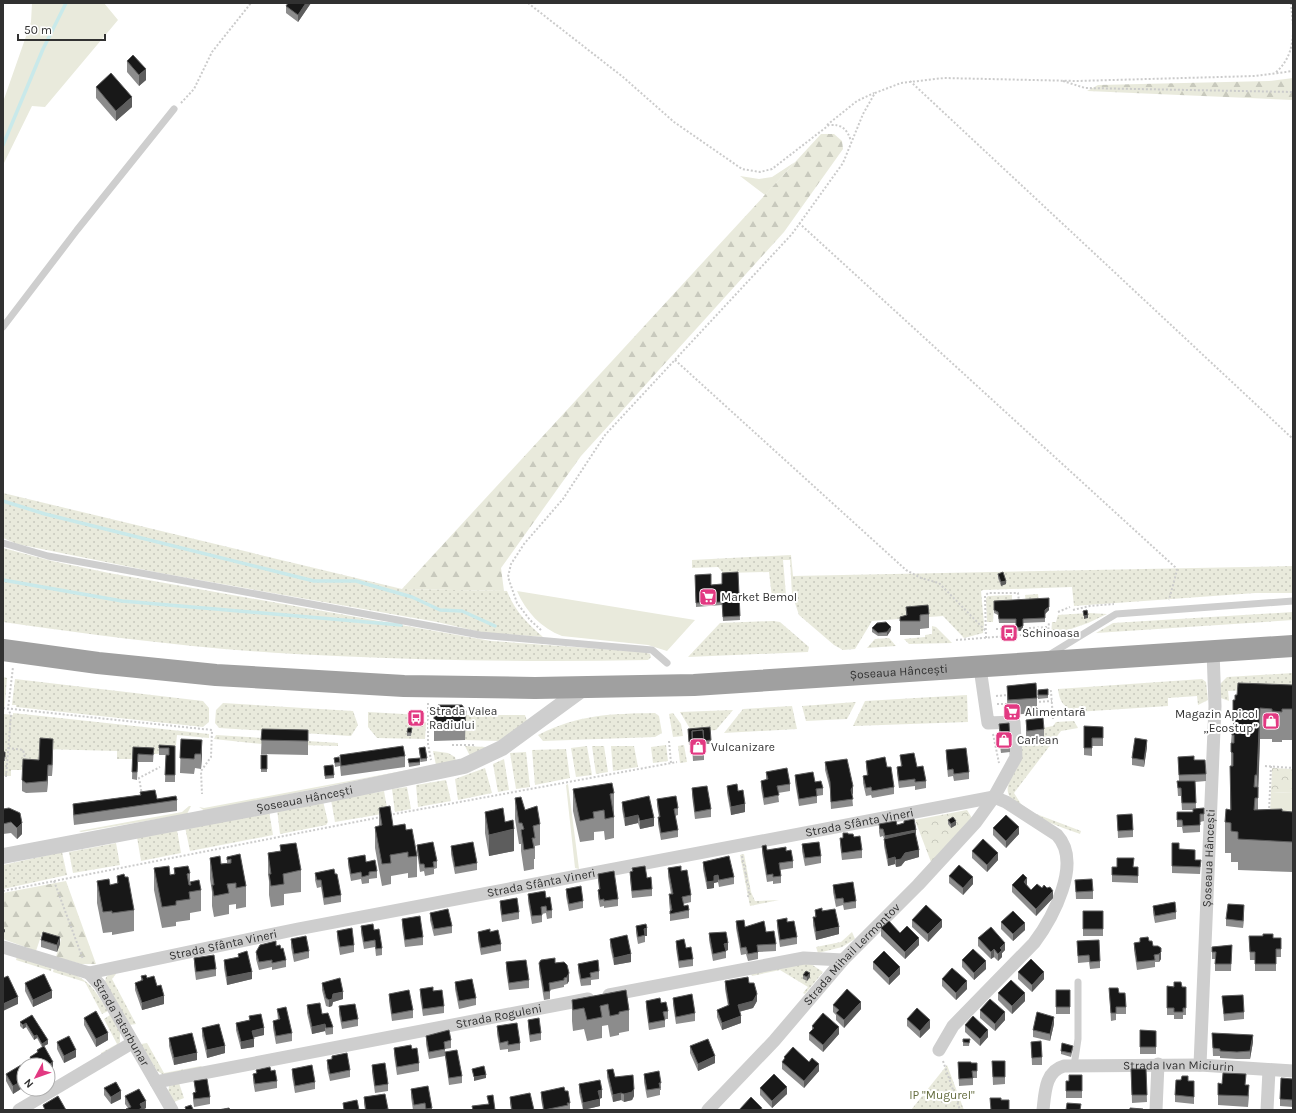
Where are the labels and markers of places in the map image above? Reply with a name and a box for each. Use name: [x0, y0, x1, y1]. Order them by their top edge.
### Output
supermarket icon: Market Bemol: [698, 587, 718, 607]
place label: Market Bemol: [721, 590, 797, 604]
bus stop icon: Schinoasa: [999, 623, 1019, 643]
place label: Schinoasa: [1022, 626, 1080, 640]
supermarket icon: Alimentară: [1002, 702, 1022, 722]
place label: Strada Valea Radiului: [429, 704, 497, 732]
place label: Alimentară: [1025, 705, 1086, 719]
place label: Magazin Apicol „Ecostup”: [1175, 707, 1258, 735]
bus stop icon: Strada Valea Radiului: [406, 708, 426, 728]
shop icon: Magazin Apicol „Ecostup”: [1261, 711, 1281, 731]
shop icon: Carlean: [994, 730, 1014, 750]
place label: Carlean: [1017, 733, 1059, 747]
shop icon: Vulcanizare: [688, 737, 708, 757]
place label: Vulcanizare: [711, 740, 775, 754]

